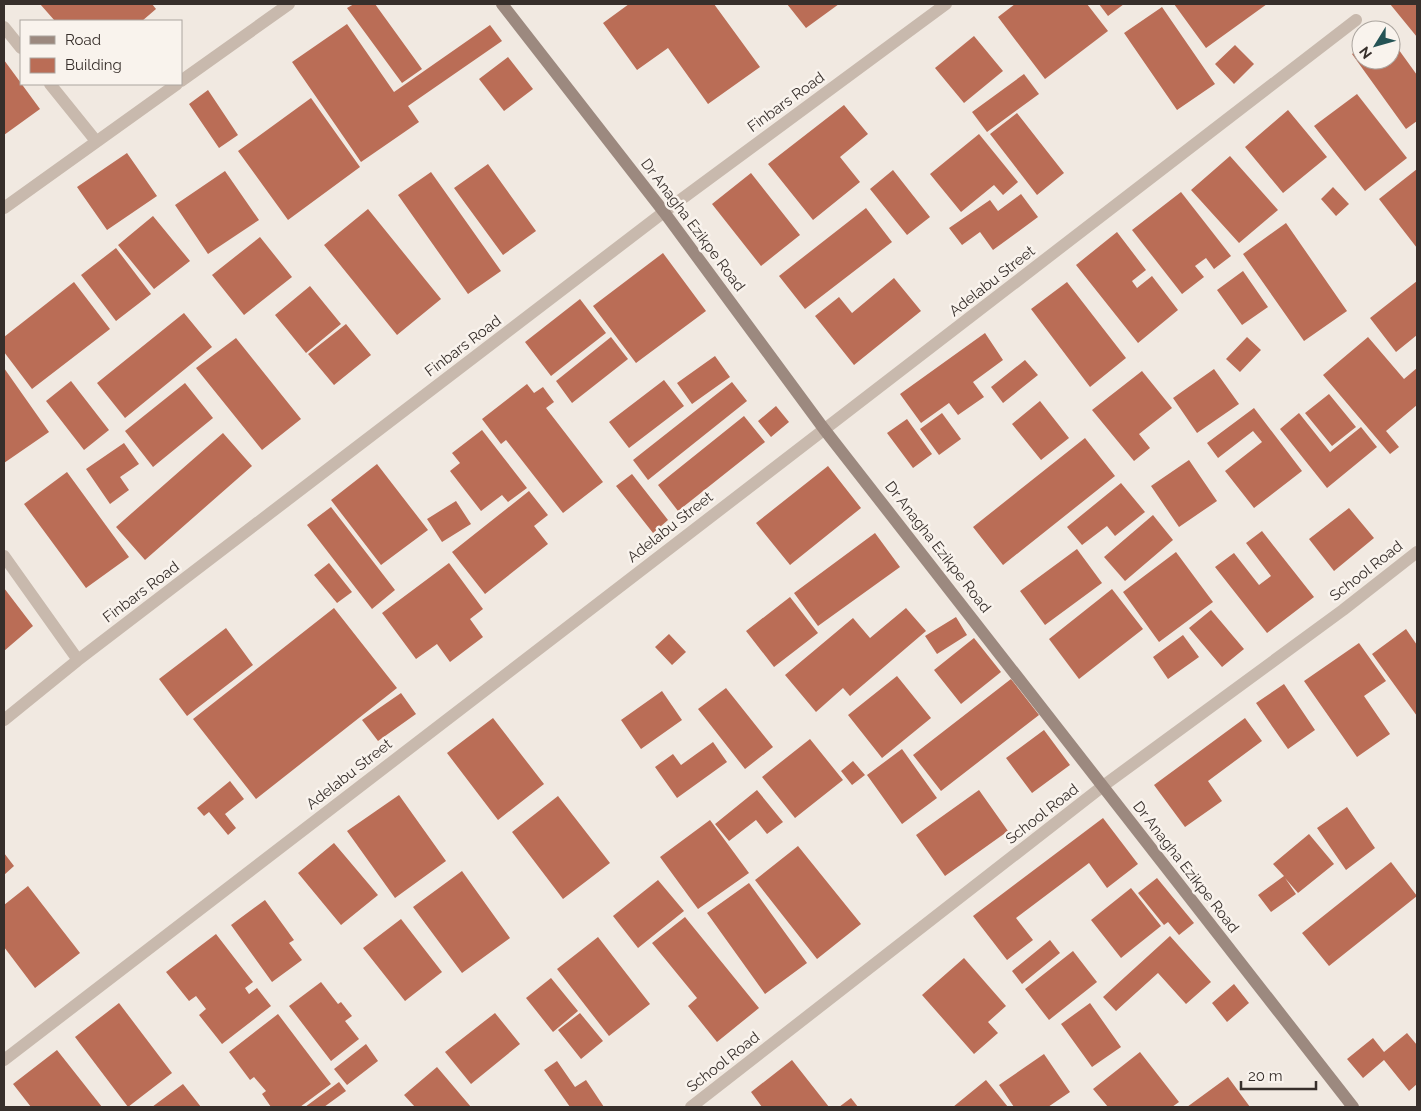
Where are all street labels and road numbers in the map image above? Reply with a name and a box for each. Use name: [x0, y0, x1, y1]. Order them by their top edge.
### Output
street label: Finbars Road: [744, 68, 828, 136]
street label: Dr Anagha Ezikpe Road: [637, 155, 749, 295]
street label: Adelabu Street: [946, 242, 1038, 320]
street label: Finbars Road: [421, 312, 505, 380]
street label: Dr Anagha Ezikpe Road: [881, 478, 995, 616]
street label: Adelabu Street: [624, 488, 716, 566]
street label: School Road: [1326, 537, 1406, 605]
street label: Finbars Road: [99, 558, 183, 626]
street label: Adelabu Street: [303, 735, 395, 813]
street label: School Road: [1002, 780, 1082, 848]
street label: Dr Anagha Ezikpe Road: [1129, 798, 1243, 936]
street label: School Road: [683, 1028, 763, 1096]

